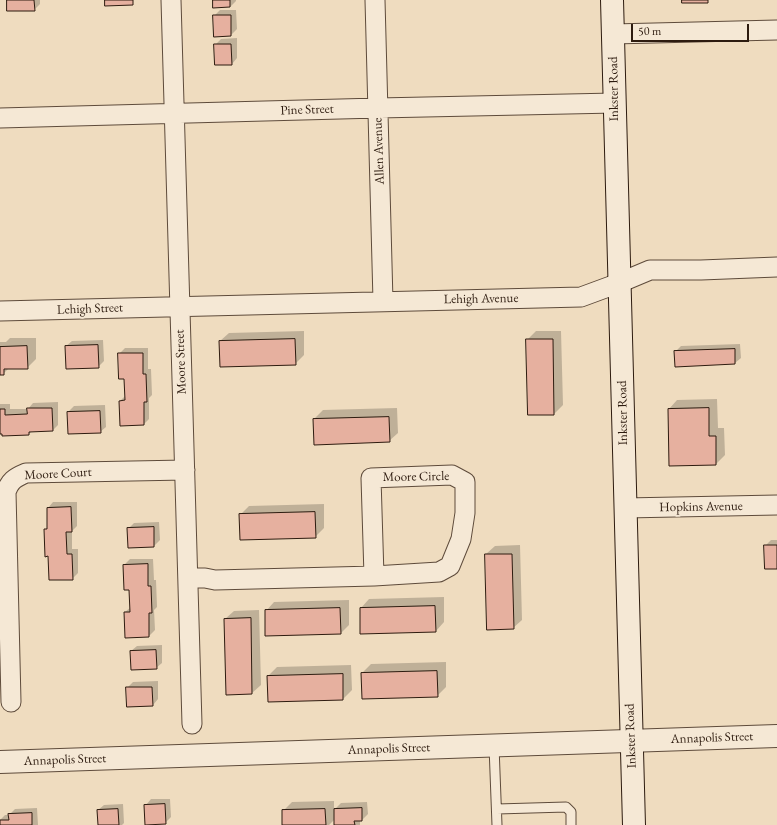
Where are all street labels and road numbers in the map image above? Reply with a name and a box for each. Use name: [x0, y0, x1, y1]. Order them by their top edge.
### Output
street label: Inkster Road: [606, 56, 622, 122]
street label: Pine Street: [280, 101, 334, 119]
street label: Allen Avenue: [370, 117, 388, 185]
street label: Lehigh Avenue: [443, 291, 519, 307]
street label: Lehigh Street: [57, 300, 123, 318]
street label: Moore Street: [172, 329, 190, 395]
street label: Inkster Road: [615, 380, 631, 446]
street label: Moore Court: [24, 464, 92, 484]
street label: Moore Circle: [383, 469, 449, 485]
street label: Hopkins Avenue: [659, 498, 743, 516]
street label: Inkster Road: [622, 703, 640, 769]
street label: Annapolis Street: [670, 729, 754, 747]
street label: Annapolis Street: [347, 740, 431, 758]
street label: Annapolis Street: [23, 751, 107, 769]

